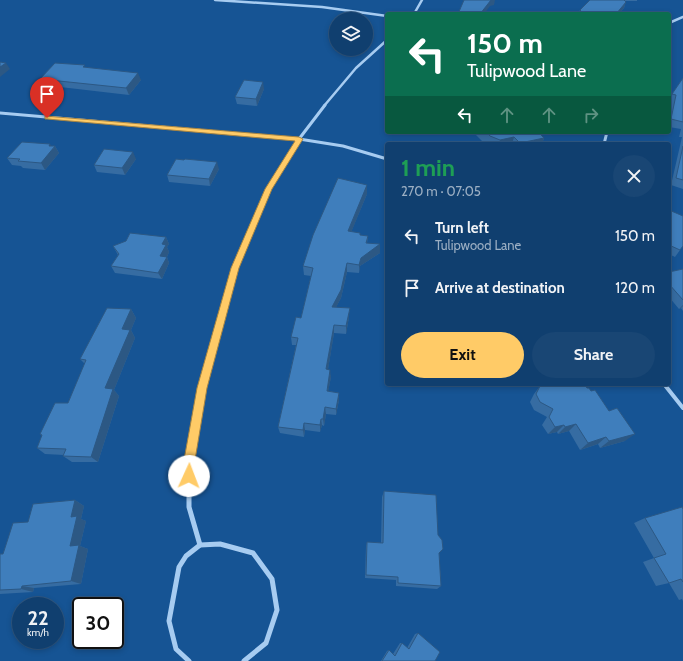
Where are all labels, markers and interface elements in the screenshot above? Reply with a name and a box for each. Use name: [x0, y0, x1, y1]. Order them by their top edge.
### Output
map controls: [329, 12, 373, 56]
button: layers: [329, 12, 373, 56]
text: 150 m: [467, 26, 543, 60]
icon: left: [401, 28, 453, 80]
text: Tulipwood Lane: [467, 60, 586, 82]
pin: [30, 77, 64, 118]
icon: arrive: [36, 83, 58, 105]
icon: left: [454, 104, 476, 126]
icon: ahead: [496, 104, 518, 126]
icon: ahead: [538, 104, 560, 126]
icon: right: [580, 104, 602, 126]
text: 1 min: [401, 153, 455, 182]
button: close: [613, 155, 655, 197]
text: 270 m · 07:05: [401, 183, 481, 199]
text: Turn left: [435, 219, 489, 237]
icon: left: [401, 225, 423, 247]
text: 150 m: [615, 227, 655, 245]
text: Tulipwood Lane: [435, 237, 521, 253]
icon: arrive: [401, 277, 423, 299]
text: Arrive at destination: [435, 279, 565, 297]
text: 120 m: [615, 279, 655, 297]
button: Exit: [401, 332, 524, 378]
button: Share: [532, 332, 655, 378]
position arrow: [168, 455, 210, 497]
speed limit sign: 30: [72, 597, 124, 649]
text: 22: [27, 606, 49, 630]
text: km/h: [27, 626, 49, 639]

